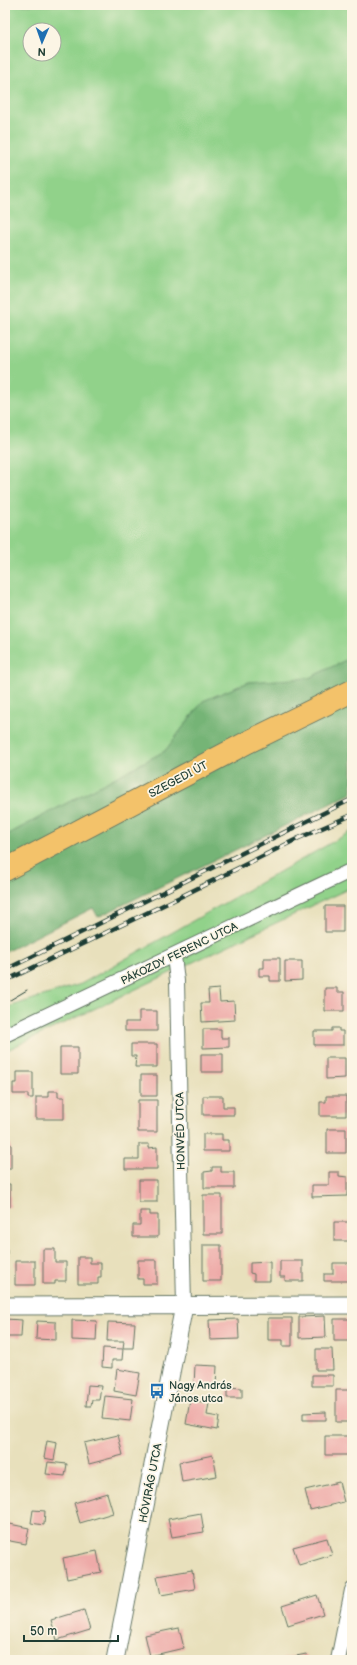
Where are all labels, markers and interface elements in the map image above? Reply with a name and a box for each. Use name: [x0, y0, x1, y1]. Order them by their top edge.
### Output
north arrow: [22, 22, 62, 62]
text: N: [37, 45, 46, 58]
street label: SZEGEDI ÚT: [146, 757, 210, 800]
street label: PÁKOZDY FERENC UTCA: [118, 919, 240, 987]
street label: HONVÉD UTCA: [172, 1092, 188, 1170]
place label: Nagy András János utca: [169, 1379, 232, 1405]
bus stop icon: Nagy András János utca: [148, 1382, 166, 1400]
street label: HÓVIRÁG UTCA: [135, 1442, 165, 1524]
scale bar: [24, 1617, 118, 1643]
text: 50 m: [30, 1624, 57, 1639]

